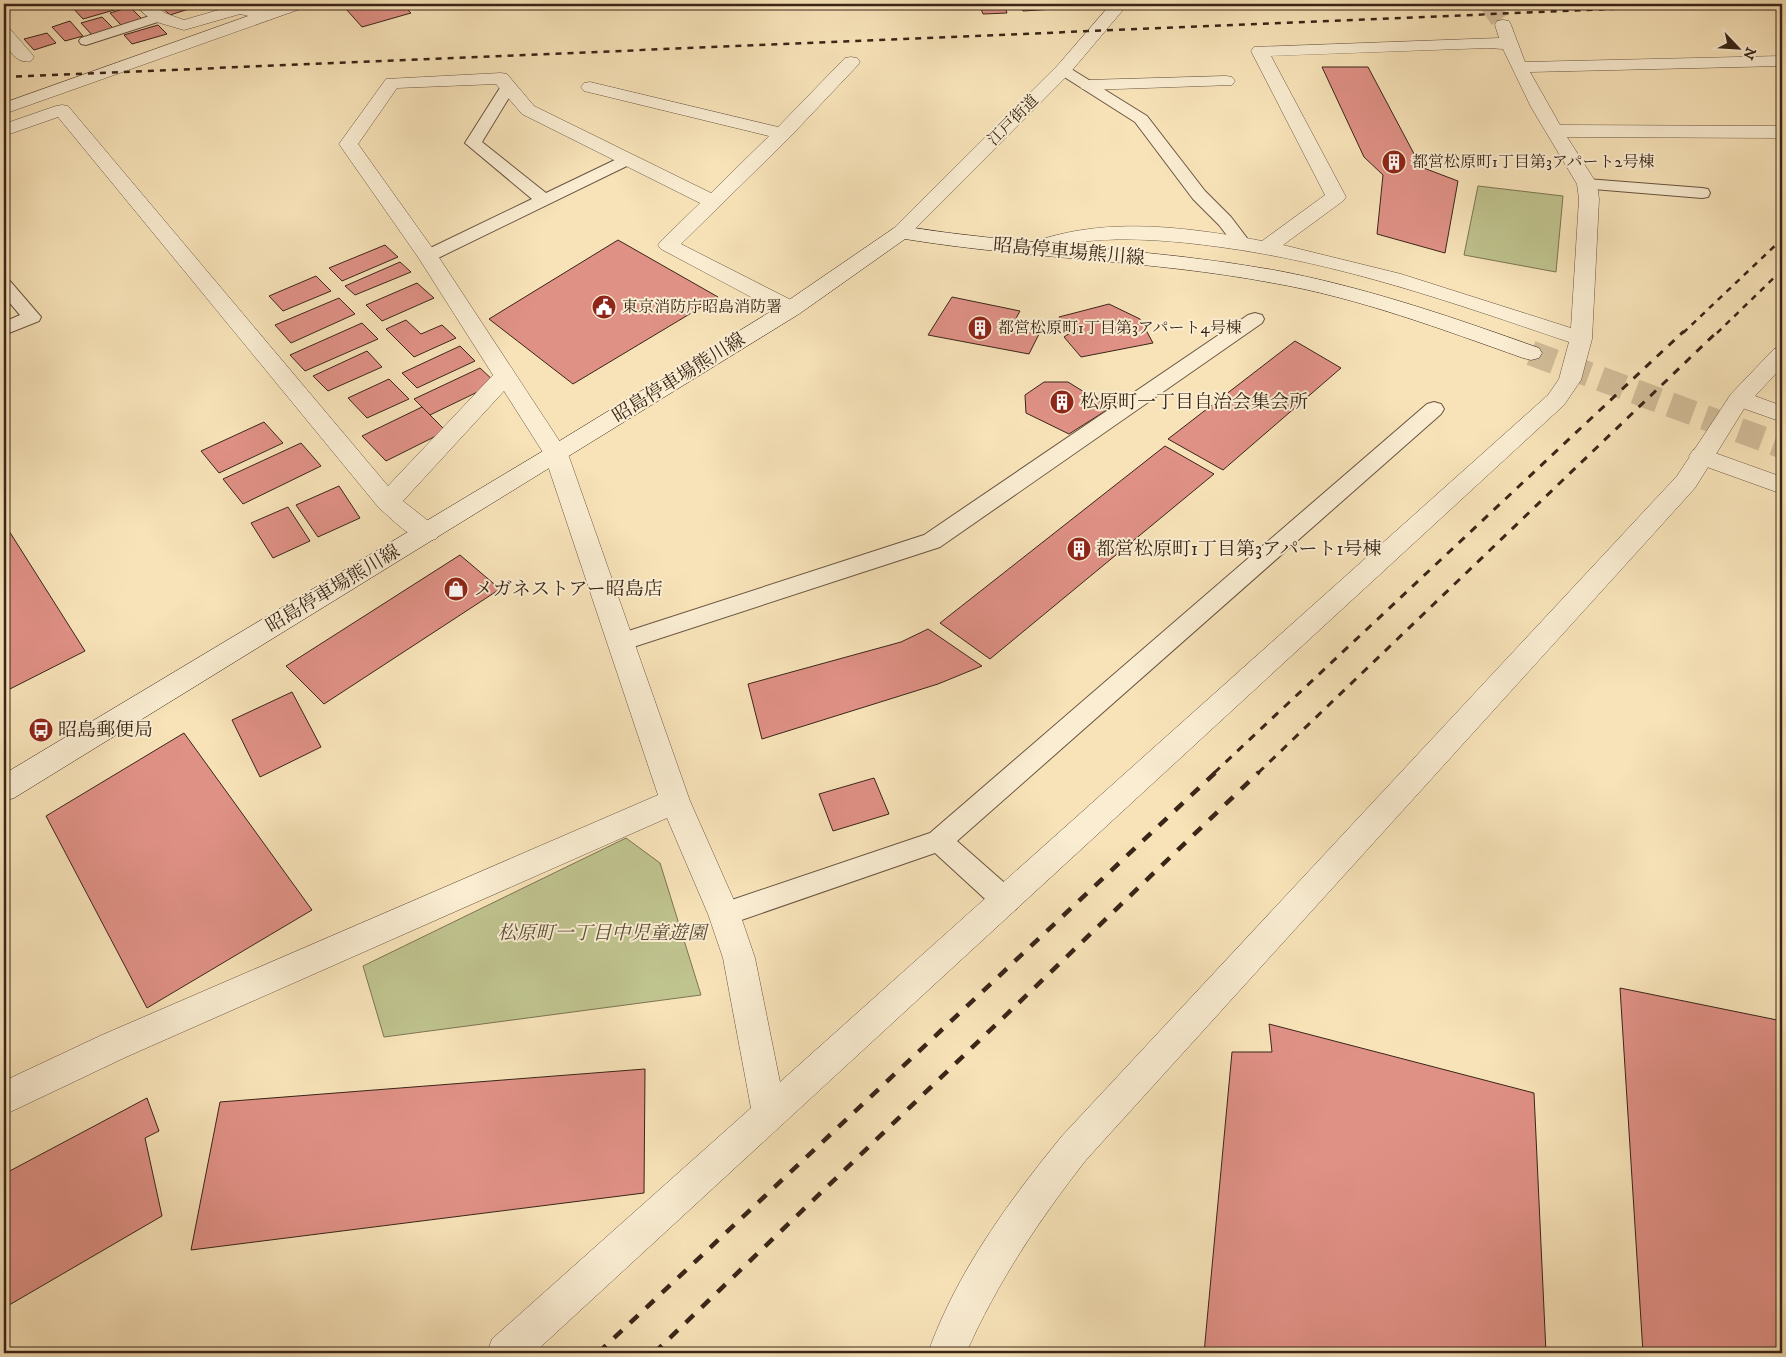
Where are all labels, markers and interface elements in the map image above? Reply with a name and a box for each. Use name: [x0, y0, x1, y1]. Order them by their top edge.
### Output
north arrow: [1714, 22, 1764, 72]
text: N: [1738, 44, 1759, 63]
street label: 江戸街道: [983, 90, 1043, 150]
building icon: 都営松原町1丁目第3アパート2号棟: [1381, 149, 1407, 175]
place label: 都営松原町1丁目第3アパート2号棟: [1412, 152, 1654, 172]
street label: 昭島停車場熊川線: [992, 234, 1146, 270]
public building icon: 東京消防庁昭島消防署: [591, 294, 617, 320]
place label: 東京消防庁昭島消防署: [622, 297, 782, 317]
building icon: 都営松原町1丁目第3アパート4号棟: [967, 315, 993, 341]
place label: 都営松原町1丁目第3アパート4号棟: [998, 318, 1242, 338]
street label: 昭島停車場熊川線: [608, 328, 750, 428]
building icon: 松原町一丁目自治会集会所: [1049, 389, 1075, 415]
place label: 松原町一丁目自治会集会所: [1080, 391, 1308, 414]
building icon: 都営松原町1丁目第3アパート1号棟: [1066, 536, 1092, 562]
place label: 都営松原町1丁目第3アパート1号棟: [1096, 538, 1382, 561]
street label: 昭島停車場熊川線: [262, 540, 404, 638]
shop icon: メガネストアー昭島店: [443, 576, 469, 602]
place label: メガネストアー昭島店: [474, 578, 663, 601]
bus stop icon: 昭島郵便局: [28, 717, 54, 743]
place label: 昭島郵便局: [58, 719, 153, 742]
park label: 松原町一丁目中児童遊園: [497, 922, 709, 945]

